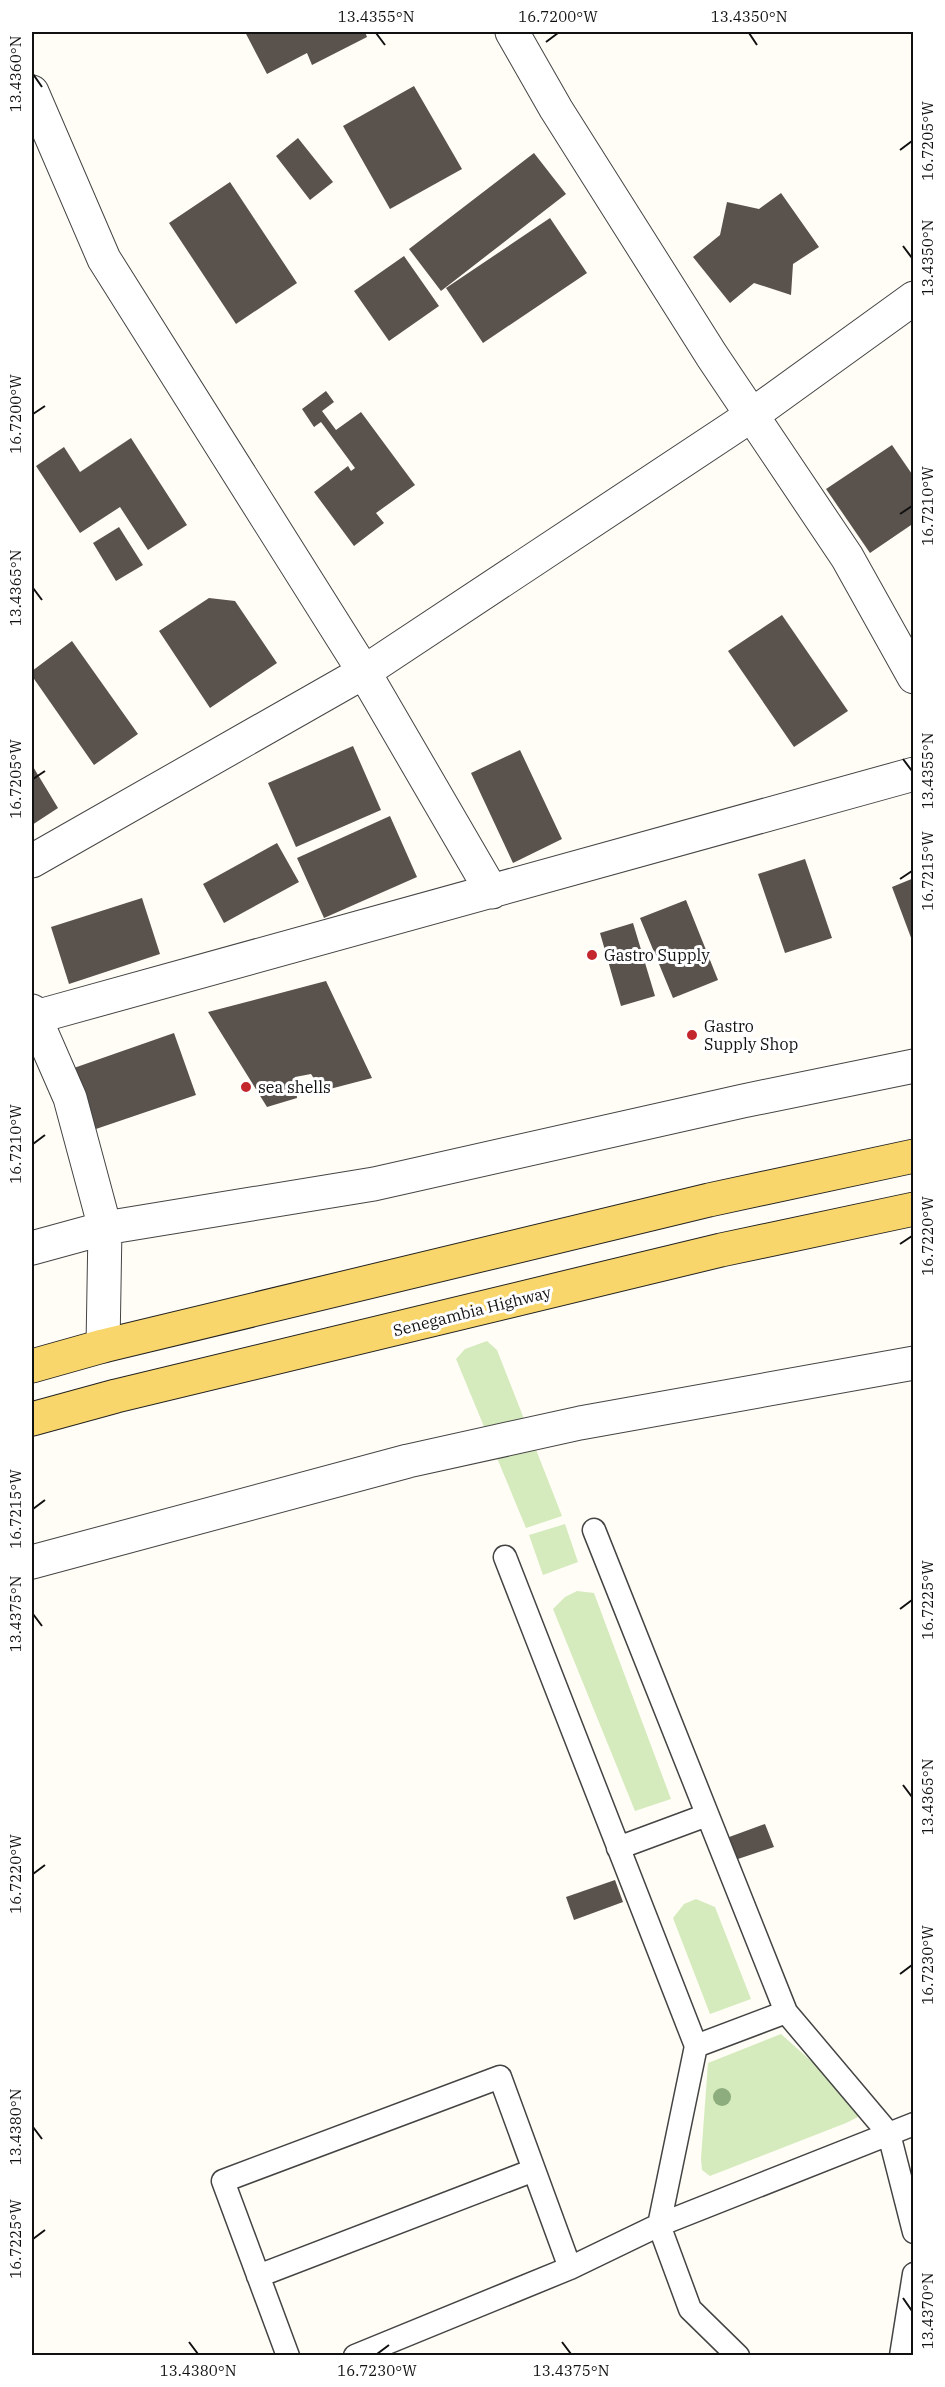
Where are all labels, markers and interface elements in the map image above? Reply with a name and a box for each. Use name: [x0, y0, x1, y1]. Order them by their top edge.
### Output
text: 13.4355°N: [338, 7, 414, 26]
text: 16.7200°W: [518, 7, 598, 26]
text: 13.4350°N: [711, 7, 787, 26]
text: 13.4360°N: [6, 36, 25, 112]
text: 16.7205°W: [918, 101, 937, 181]
text: 13.4350°N: [918, 220, 937, 296]
text: 16.7200°W: [6, 374, 25, 454]
text: 16.7210°W: [918, 466, 937, 546]
text: 13.4365°N: [6, 550, 25, 626]
text: 13.4355°N: [918, 733, 937, 809]
text: 16.7205°W: [6, 739, 25, 819]
text: 16.7215°W: [918, 831, 937, 911]
place label: Gastro Supply: [604, 945, 710, 965]
marker: Gastro Supply: [585, 948, 599, 962]
place label: Gastro Supply Shop: [704, 1016, 798, 1054]
marker: Gastro Supply Shop: [685, 1028, 699, 1042]
place label: sea shells: [258, 1077, 331, 1097]
marker: sea shells: [239, 1080, 253, 1094]
text: 16.7210°W: [6, 1104, 25, 1184]
text: 16.7220°W: [918, 1196, 937, 1276]
street label: Senegambia Highway: [391, 1282, 553, 1340]
text: 16.7215°W: [6, 1469, 25, 1549]
text: 16.7225°W: [918, 1560, 937, 1640]
text: 13.4375°N: [6, 1576, 25, 1652]
text: 13.4365°N: [918, 1759, 937, 1835]
text: 16.7220°W: [6, 1834, 25, 1914]
text: 16.7230°W: [918, 1925, 937, 2005]
text: 13.4380°N: [6, 2089, 25, 2165]
text: 16.7225°W: [6, 2199, 25, 2279]
text: 13.4370°N: [918, 2273, 937, 2349]
text: 13.4380°N: [160, 2361, 236, 2380]
text: 16.7230°W: [337, 2361, 417, 2380]
text: 13.4375°N: [533, 2361, 609, 2380]

